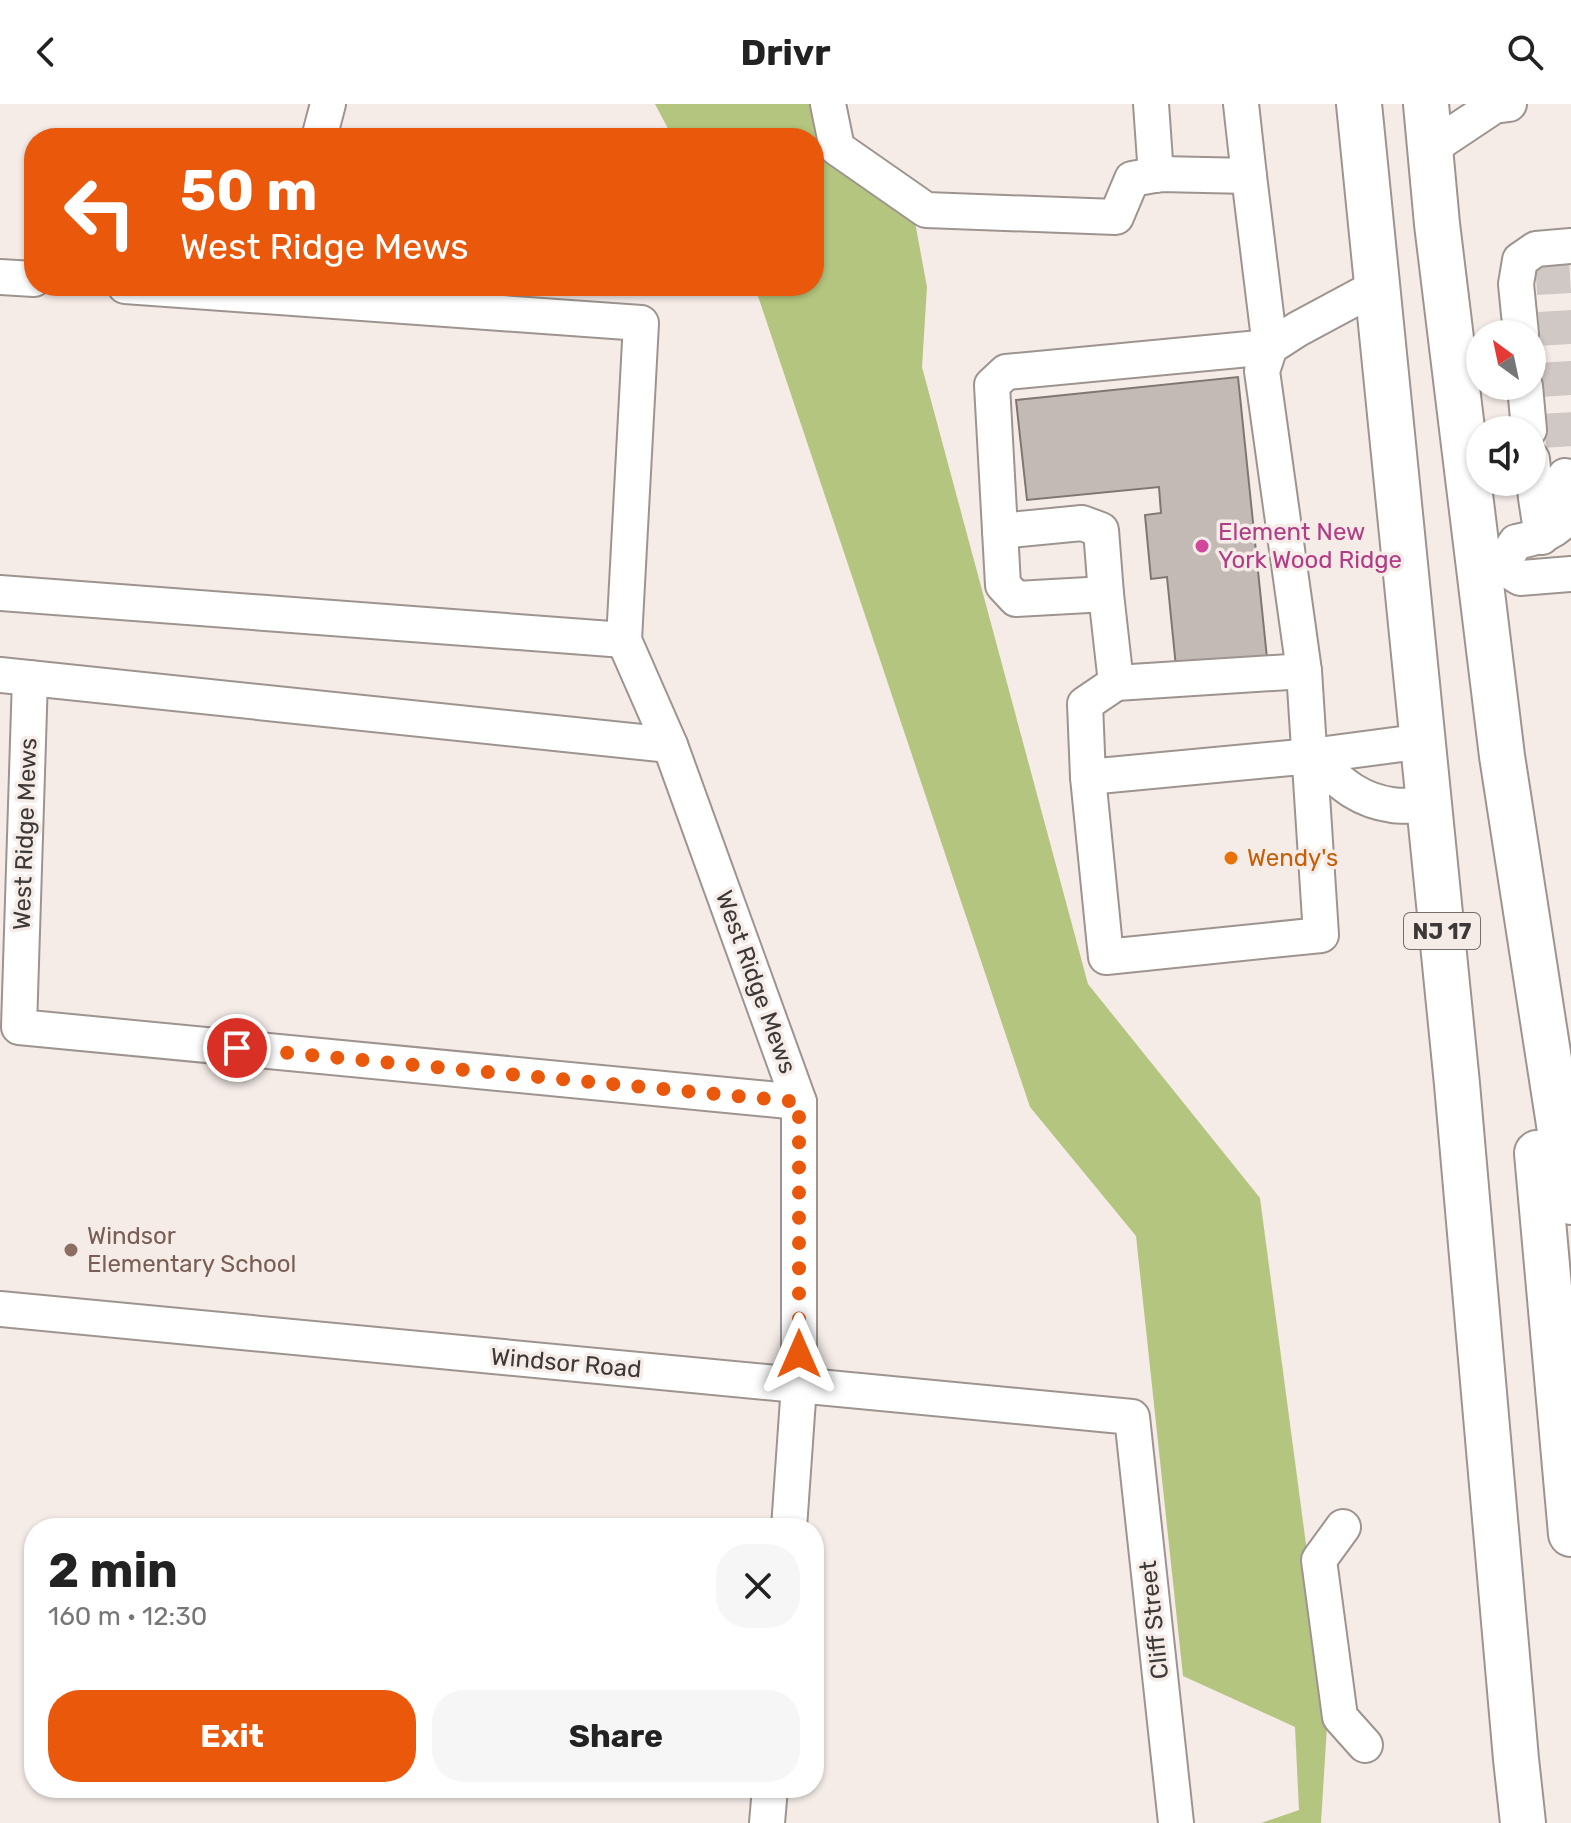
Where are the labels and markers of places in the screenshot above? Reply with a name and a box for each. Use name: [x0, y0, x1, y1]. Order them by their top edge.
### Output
place label: Element New York Wood Ridge: [1218, 518, 1402, 574]
marker: Element New York Wood Ridge: [1193, 537, 1211, 555]
place label: Wendy's: [1247, 844, 1338, 872]
marker: Wendy's: [1222, 849, 1240, 867]
pin: [203, 1014, 271, 1082]
place label: Windsor Elementary School: [87, 1222, 296, 1278]
marker: Windsor Elementary School: [62, 1241, 80, 1259]

